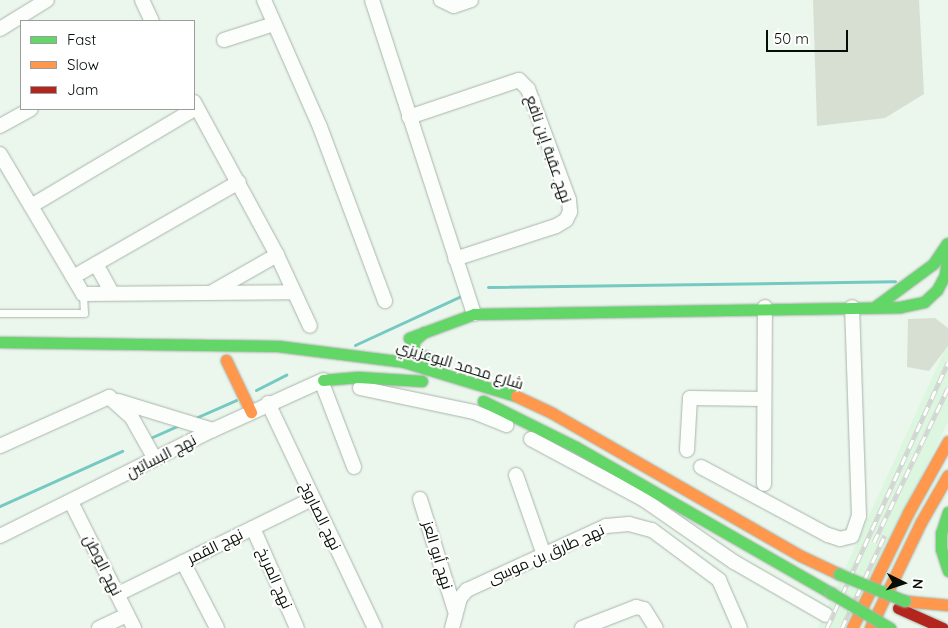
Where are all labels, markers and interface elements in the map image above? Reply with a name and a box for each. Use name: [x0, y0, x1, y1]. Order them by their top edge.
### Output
legend: [20, 20, 195, 110]
scale bar: [768, 20, 850, 52]
text: 50 m: [774, 29, 809, 48]
text: Fast: [67, 30, 96, 49]
text: Slow: [67, 55, 99, 74]
text: Jam: [67, 80, 98, 99]
street label: نهج عقبة إبن نافع: [522, 93, 576, 205]
street label: شارع محمد البوعزيزي: [394, 337, 526, 393]
street label: نهج البساتين: [123, 431, 199, 481]
street label: نهج الصاروخ: [297, 479, 345, 553]
street label: نهج أبو العز: [419, 519, 457, 591]
street label: نهج طارق بن موسى: [485, 520, 607, 588]
street label: نهج القمر: [184, 525, 246, 567]
street label: نهج الوطن: [80, 532, 126, 598]
street label: نهج المريخ: [254, 545, 296, 611]
north arrow: [878, 558, 928, 608]
text: N: [909, 578, 927, 590]

